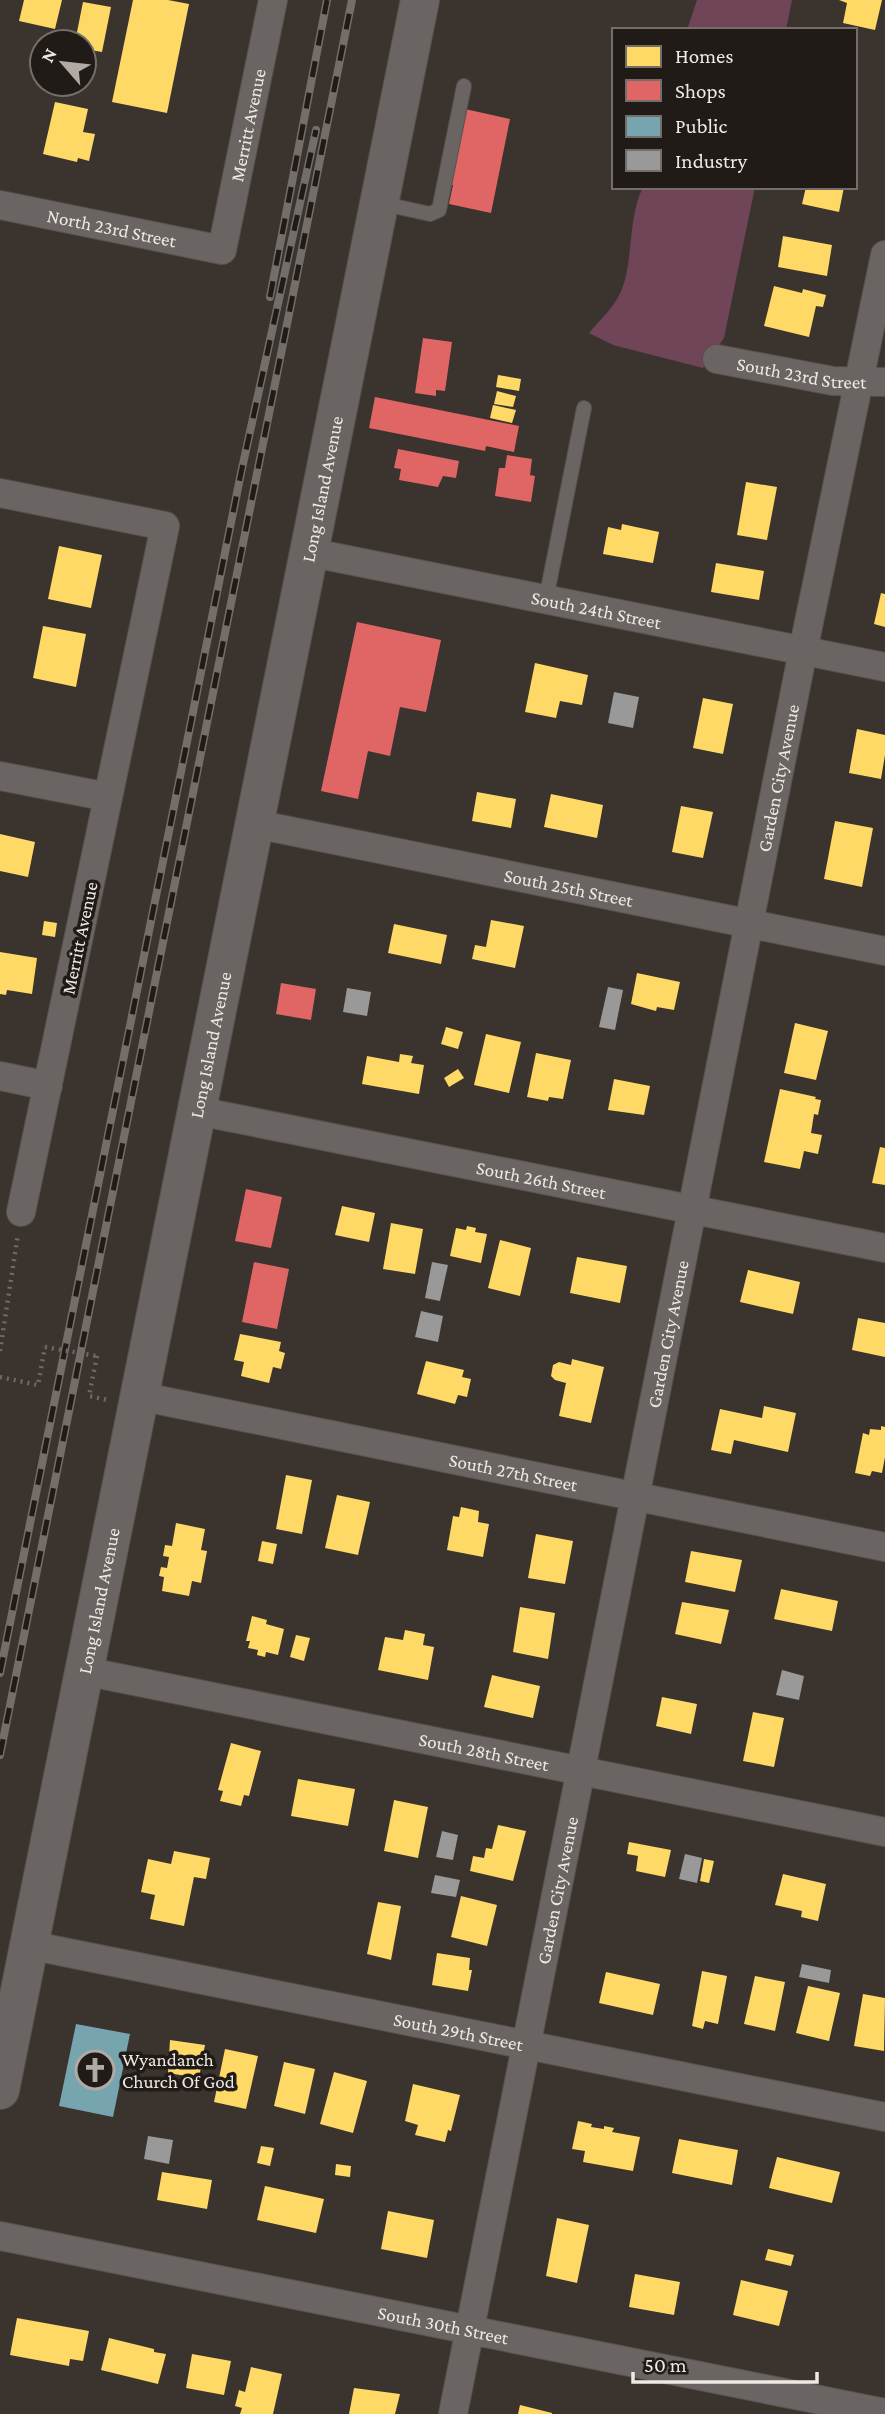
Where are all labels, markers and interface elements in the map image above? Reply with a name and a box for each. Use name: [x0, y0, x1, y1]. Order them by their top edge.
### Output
north arrow: [28, 28, 98, 98]
legend: [612, 28, 857, 189]
text: Homes: [675, 44, 734, 68]
text: N: [36, 45, 61, 66]
street label: Merritt Avenue: [226, 67, 270, 184]
text: Shops: [675, 79, 726, 103]
text: Public: [675, 114, 727, 138]
text: Industry: [675, 149, 748, 173]
street label: North 23rd Street: [45, 205, 179, 252]
street label: South 23rd Street: [735, 353, 867, 393]
street label: Long Island Avenue: [297, 414, 347, 564]
street label: South 24th Street: [529, 587, 664, 633]
street label: Garden City Avenue: [753, 702, 803, 854]
street label: South 25th Street: [502, 864, 636, 911]
street label: Merritt Avenue: [57, 880, 102, 996]
street label: Long Island Avenue: [186, 970, 235, 1120]
street label: South 26th Street: [474, 1157, 608, 1203]
street label: Garden City Avenue: [643, 1259, 693, 1410]
street label: South 27th Street: [447, 1449, 580, 1496]
street label: Long Island Avenue: [74, 1526, 124, 1676]
street label: South 28th Street: [417, 1729, 552, 1775]
street label: Garden City Avenue: [533, 1815, 582, 1966]
street label: South 29th Street: [392, 2008, 526, 2055]
church icon: Wyandanch Church Of God: [74, 2049, 116, 2091]
place label: Wyandanch Church Of God: [122, 2049, 235, 2092]
street label: South 30th Street: [376, 2302, 511, 2349]
scale bar: [633, 2340, 817, 2384]
text: 50 m: [644, 2353, 687, 2377]

